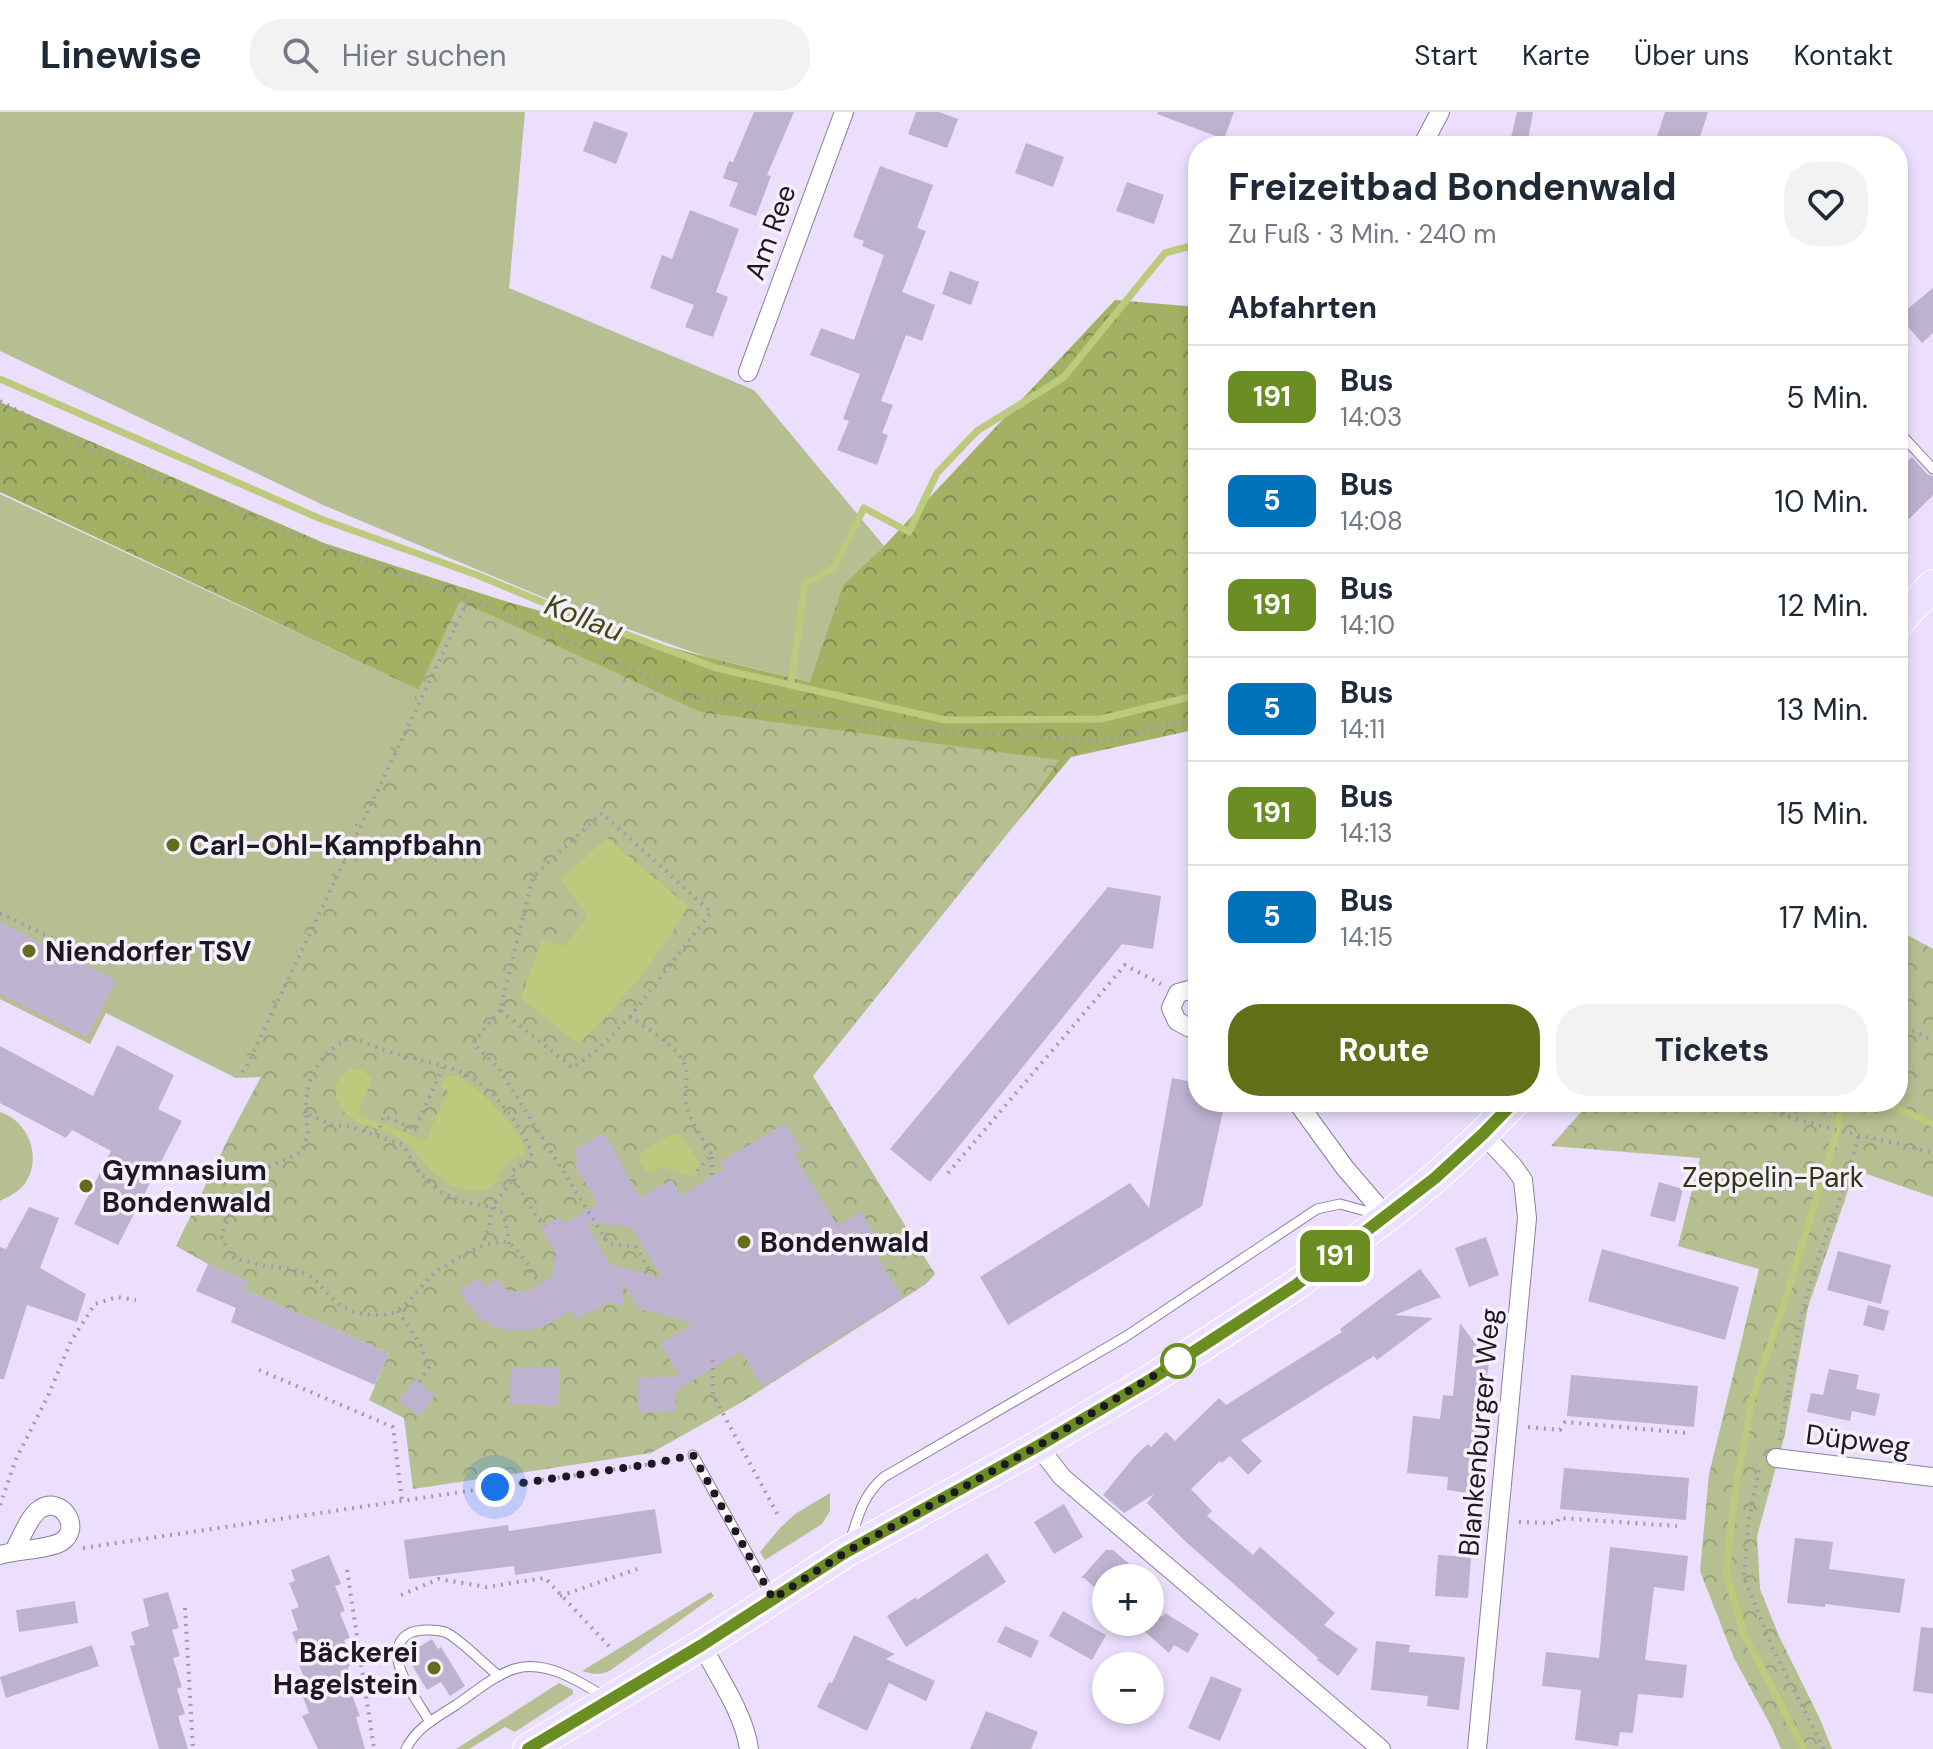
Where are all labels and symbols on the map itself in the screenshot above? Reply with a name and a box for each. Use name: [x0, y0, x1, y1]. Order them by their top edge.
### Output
street label: Am Ree: [736, 180, 805, 285]
water label: Kollau: [539, 585, 629, 650]
place label: Carl-Ohl-Kampfbahn: [189, 827, 482, 864]
marker: Carl-Ohl-Kampfbahn: [164, 836, 182, 854]
place label: Niendorfer TSV: [45, 933, 252, 970]
marker: Niendorfer TSV: [20, 942, 38, 960]
place label: Gymnasium Bondenwald: [102, 1152, 271, 1221]
park label: Zeppelin-Park: [1682, 1159, 1864, 1196]
marker: Gymnasium Bondenwald: [77, 1177, 95, 1195]
place label: Bondenwald: [760, 1224, 929, 1261]
line badge: 191: [1289, 1230, 1381, 1282]
marker: Bondenwald: [735, 1233, 753, 1251]
street label: Blankenburger Weg: [1450, 1306, 1509, 1558]
unlabelled marker: [1161, 1344, 1195, 1378]
street label: Düpweg: [1804, 1416, 1912, 1465]
your location: [475, 1467, 515, 1507]
place label: Bäckerei Hagelstein: [273, 1634, 418, 1703]
marker: Bäckerei Hagelstein: [425, 1659, 443, 1677]

